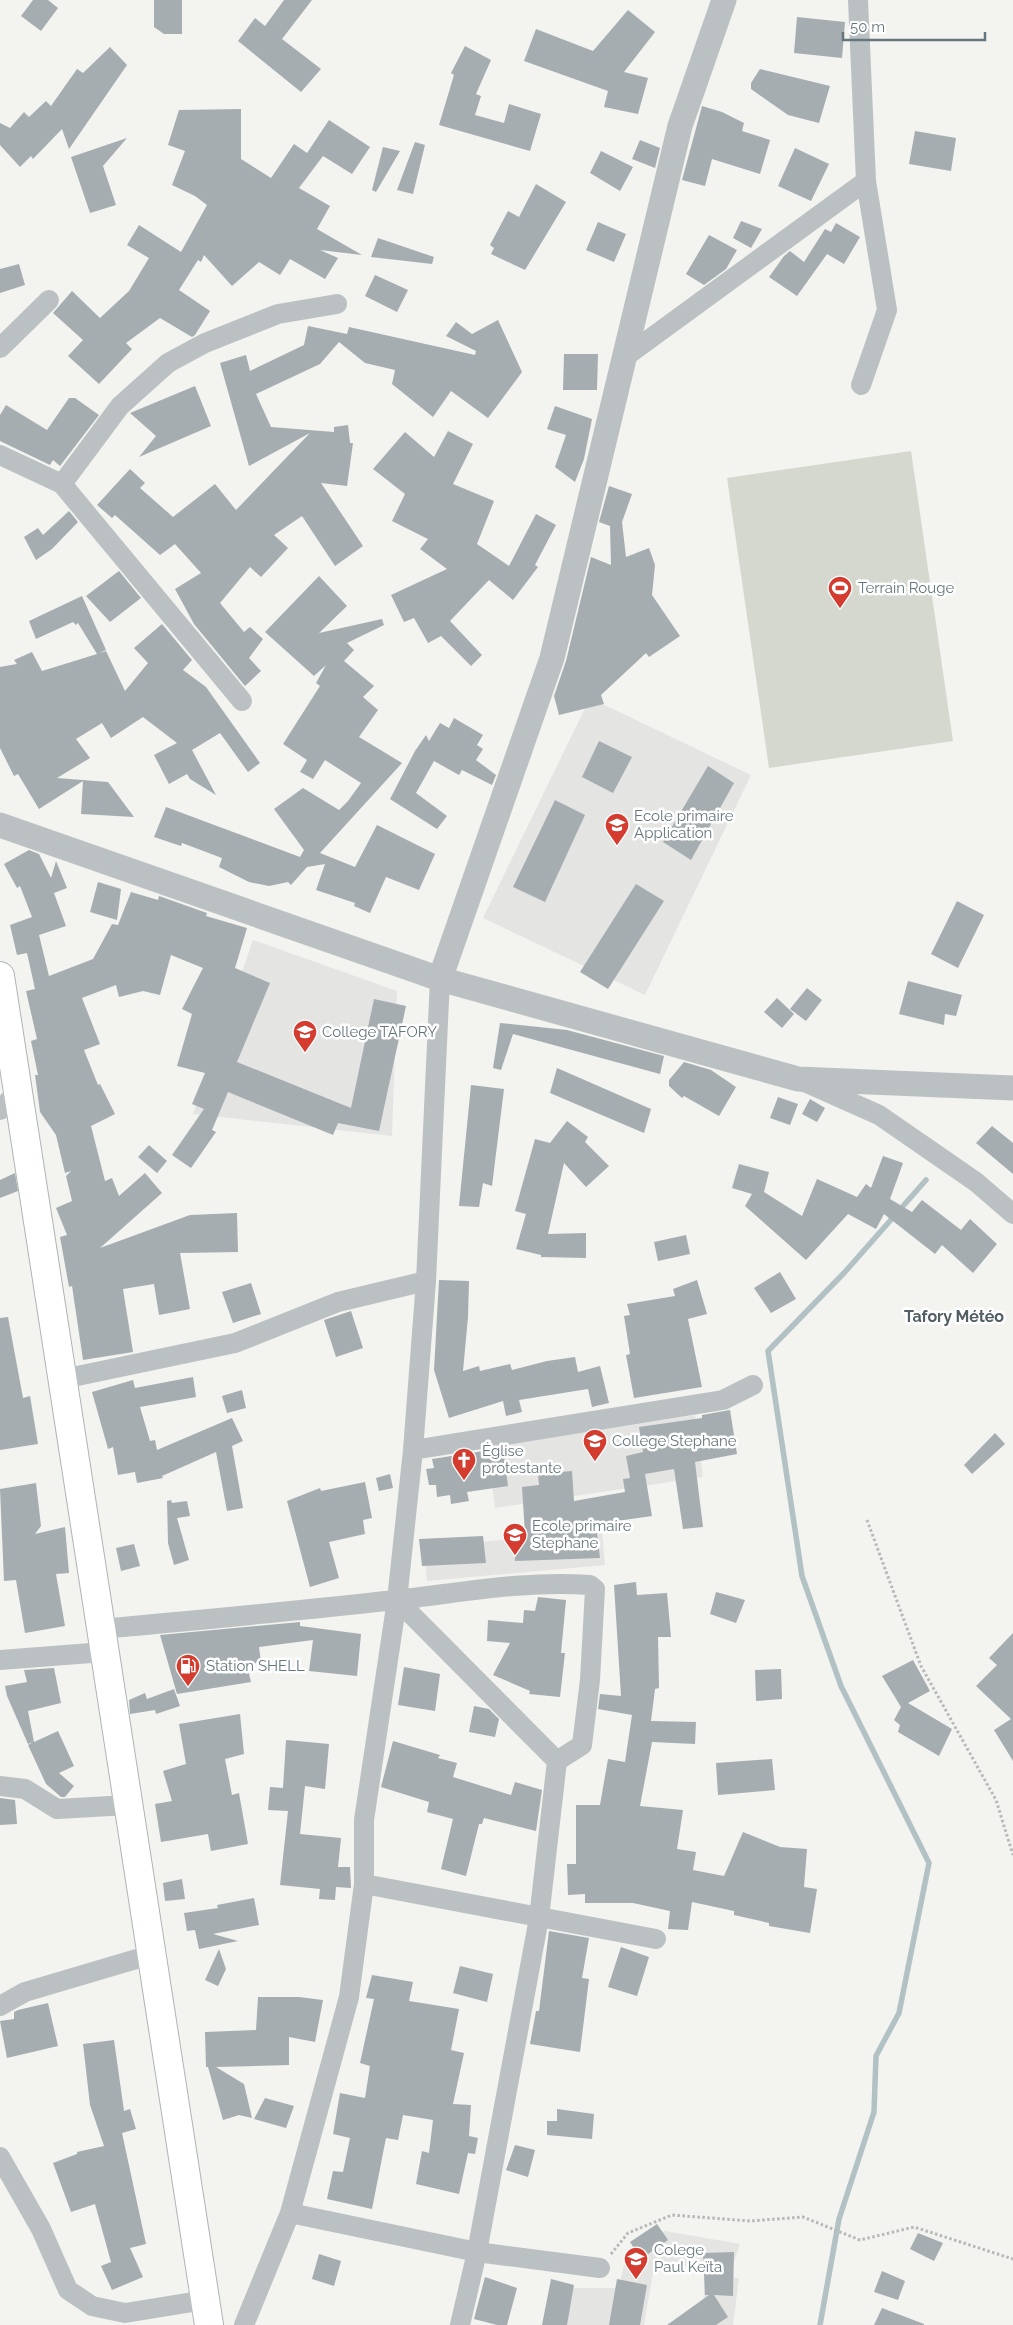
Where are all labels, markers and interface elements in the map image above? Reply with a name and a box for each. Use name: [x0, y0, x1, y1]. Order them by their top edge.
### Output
scale bar: [843, 10, 986, 42]
text: 50 m: [850, 18, 885, 36]
sports icon: Terrain Rouge: [827, 575, 853, 609]
place label: Terrain Rouge: [858, 579, 954, 597]
place label: Ecole primaire Application: [634, 807, 734, 842]
school or university icon: Ecole primaire Application: [604, 812, 630, 846]
school or university icon: College TAFORY: [292, 1019, 318, 1053]
place label: College TAFORY: [322, 1023, 437, 1041]
district label: Tafory Météo: [904, 1307, 1004, 1326]
school or university icon: College Stephane: [582, 1428, 608, 1462]
place label: College Stephane: [612, 1432, 737, 1450]
place label: Église protestante: [482, 1442, 562, 1477]
church icon: Église protestante: [451, 1447, 477, 1481]
place label: Ecole primaire Stephane: [532, 1517, 632, 1552]
school or university icon: Ecole primaire Stephane: [502, 1522, 528, 1556]
fuel station icon: Station SHELL: [175, 1653, 201, 1687]
place label: Station SHELL: [206, 1657, 305, 1675]
place label: Colege Paul Keïta: [654, 2241, 722, 2276]
school or university icon: Colege Paul Keïta: [623, 2246, 649, 2280]

